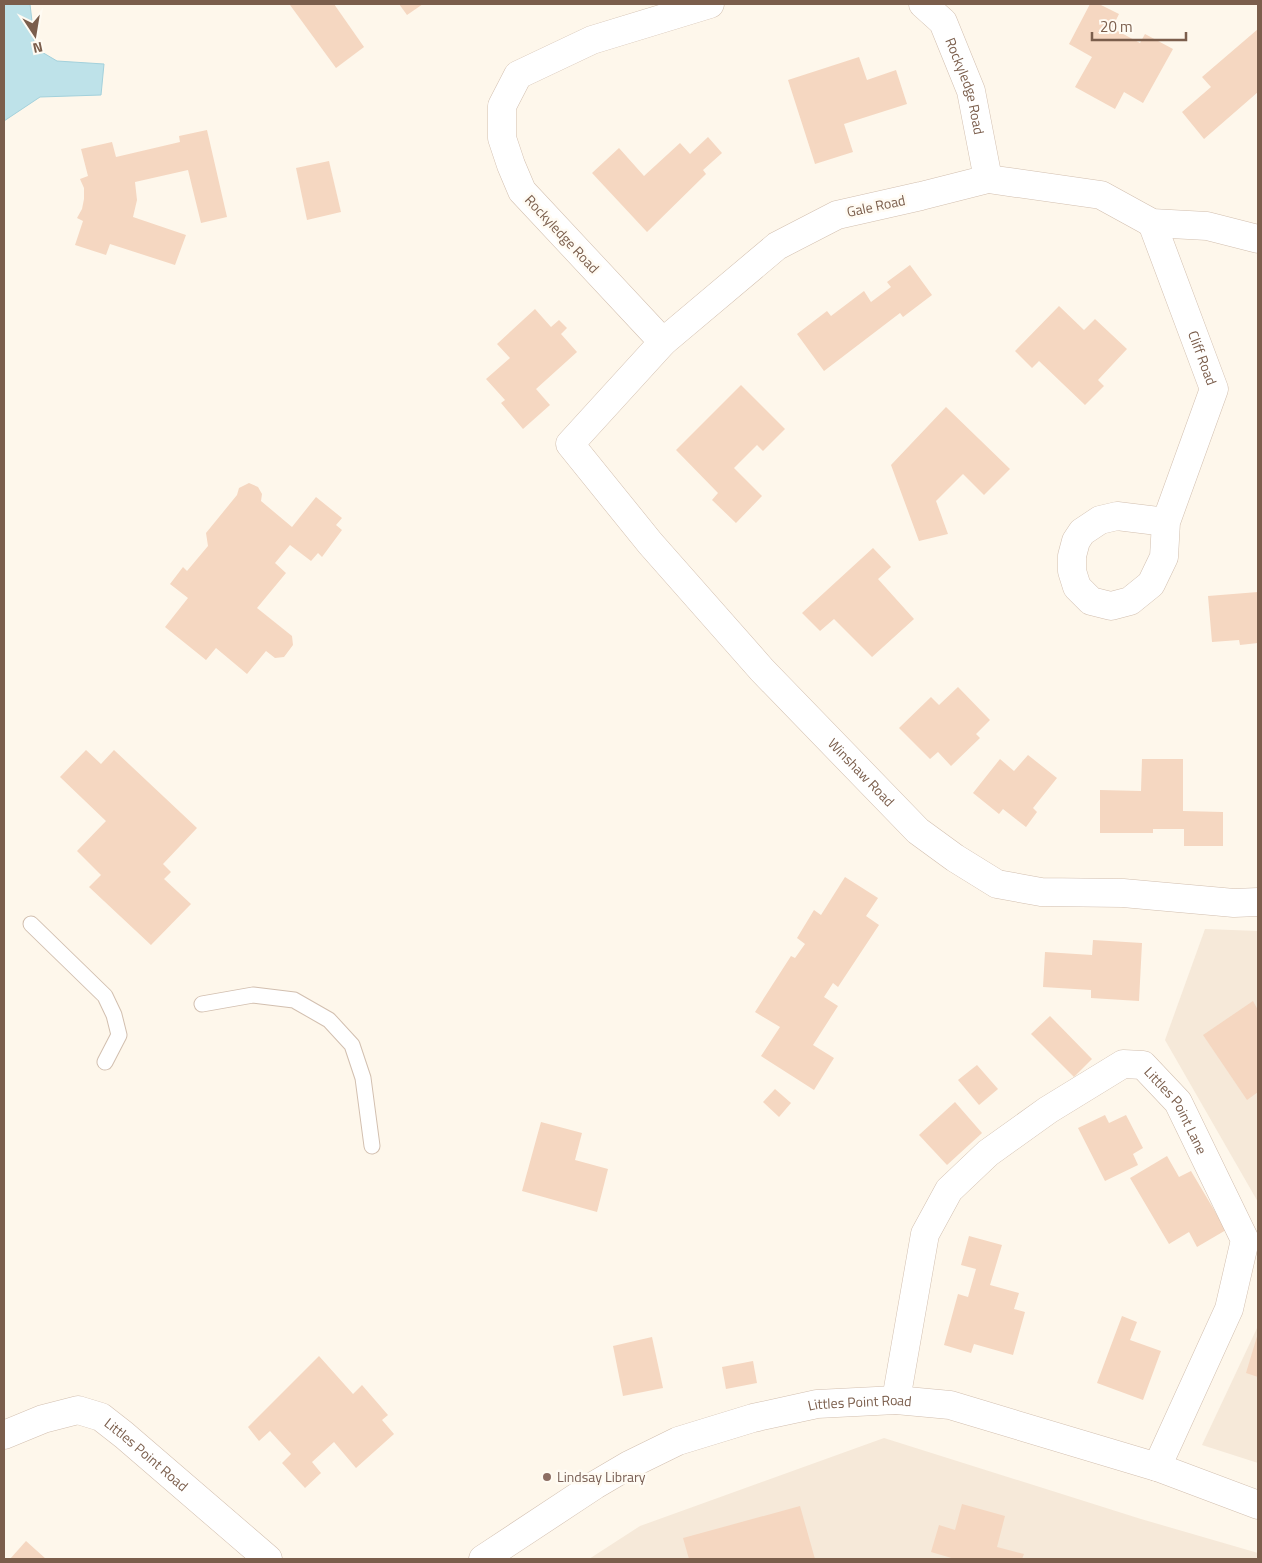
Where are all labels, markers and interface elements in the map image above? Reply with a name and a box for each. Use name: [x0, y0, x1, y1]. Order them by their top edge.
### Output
north arrow: [10, 10, 60, 60]
scale bar: [1092, 10, 1186, 42]
text: 20 m: [1100, 15, 1133, 38]
street label: Rockyledge Road: [940, 34, 990, 136]
text: N: [31, 37, 45, 59]
street label: Gale Road: [845, 189, 907, 222]
street label: Rockyledge Road: [520, 190, 604, 278]
street label: Cliff Road: [1183, 328, 1223, 388]
street label: Winshaw Road: [823, 733, 900, 811]
street label: Littles Point Lane: [1140, 1062, 1213, 1158]
street label: Littles Point Road: [806, 1389, 913, 1416]
street label: Littles Point Road: [100, 1412, 193, 1496]
place label: Lindsay Library: [557, 1466, 646, 1487]
marker: Lindsay Library: [541, 1471, 553, 1483]

